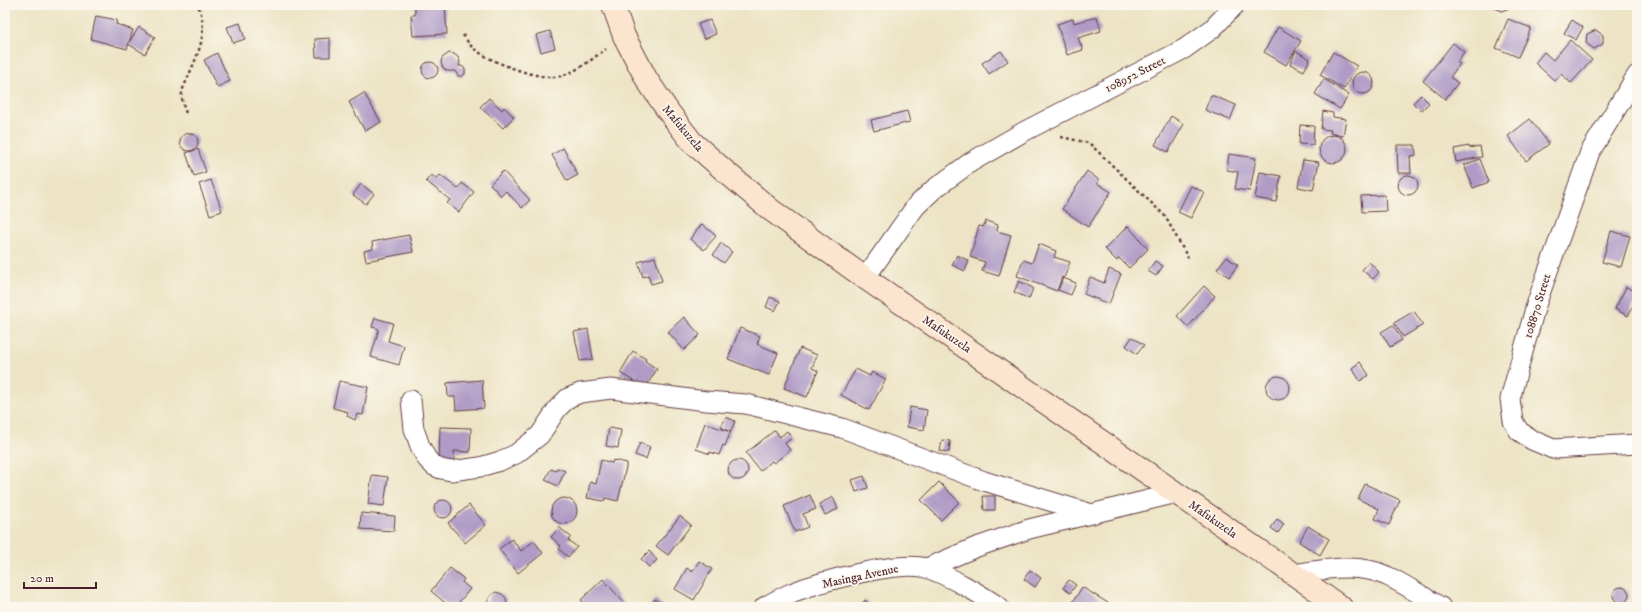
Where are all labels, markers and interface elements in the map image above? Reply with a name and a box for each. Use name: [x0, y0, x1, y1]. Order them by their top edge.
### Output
street label: 108952 Street: [1103, 53, 1168, 96]
street label: Mafukuzela: [659, 102, 707, 155]
street label: 108870 Street: [1521, 272, 1554, 340]
street label: Mafukuzela: [919, 312, 975, 357]
street label: Mafukuzela: [1185, 497, 1241, 542]
street label: Masinga Avenue: [821, 561, 900, 592]
scale bar: [24, 564, 96, 590]
text: 20 m: [30, 571, 54, 586]

